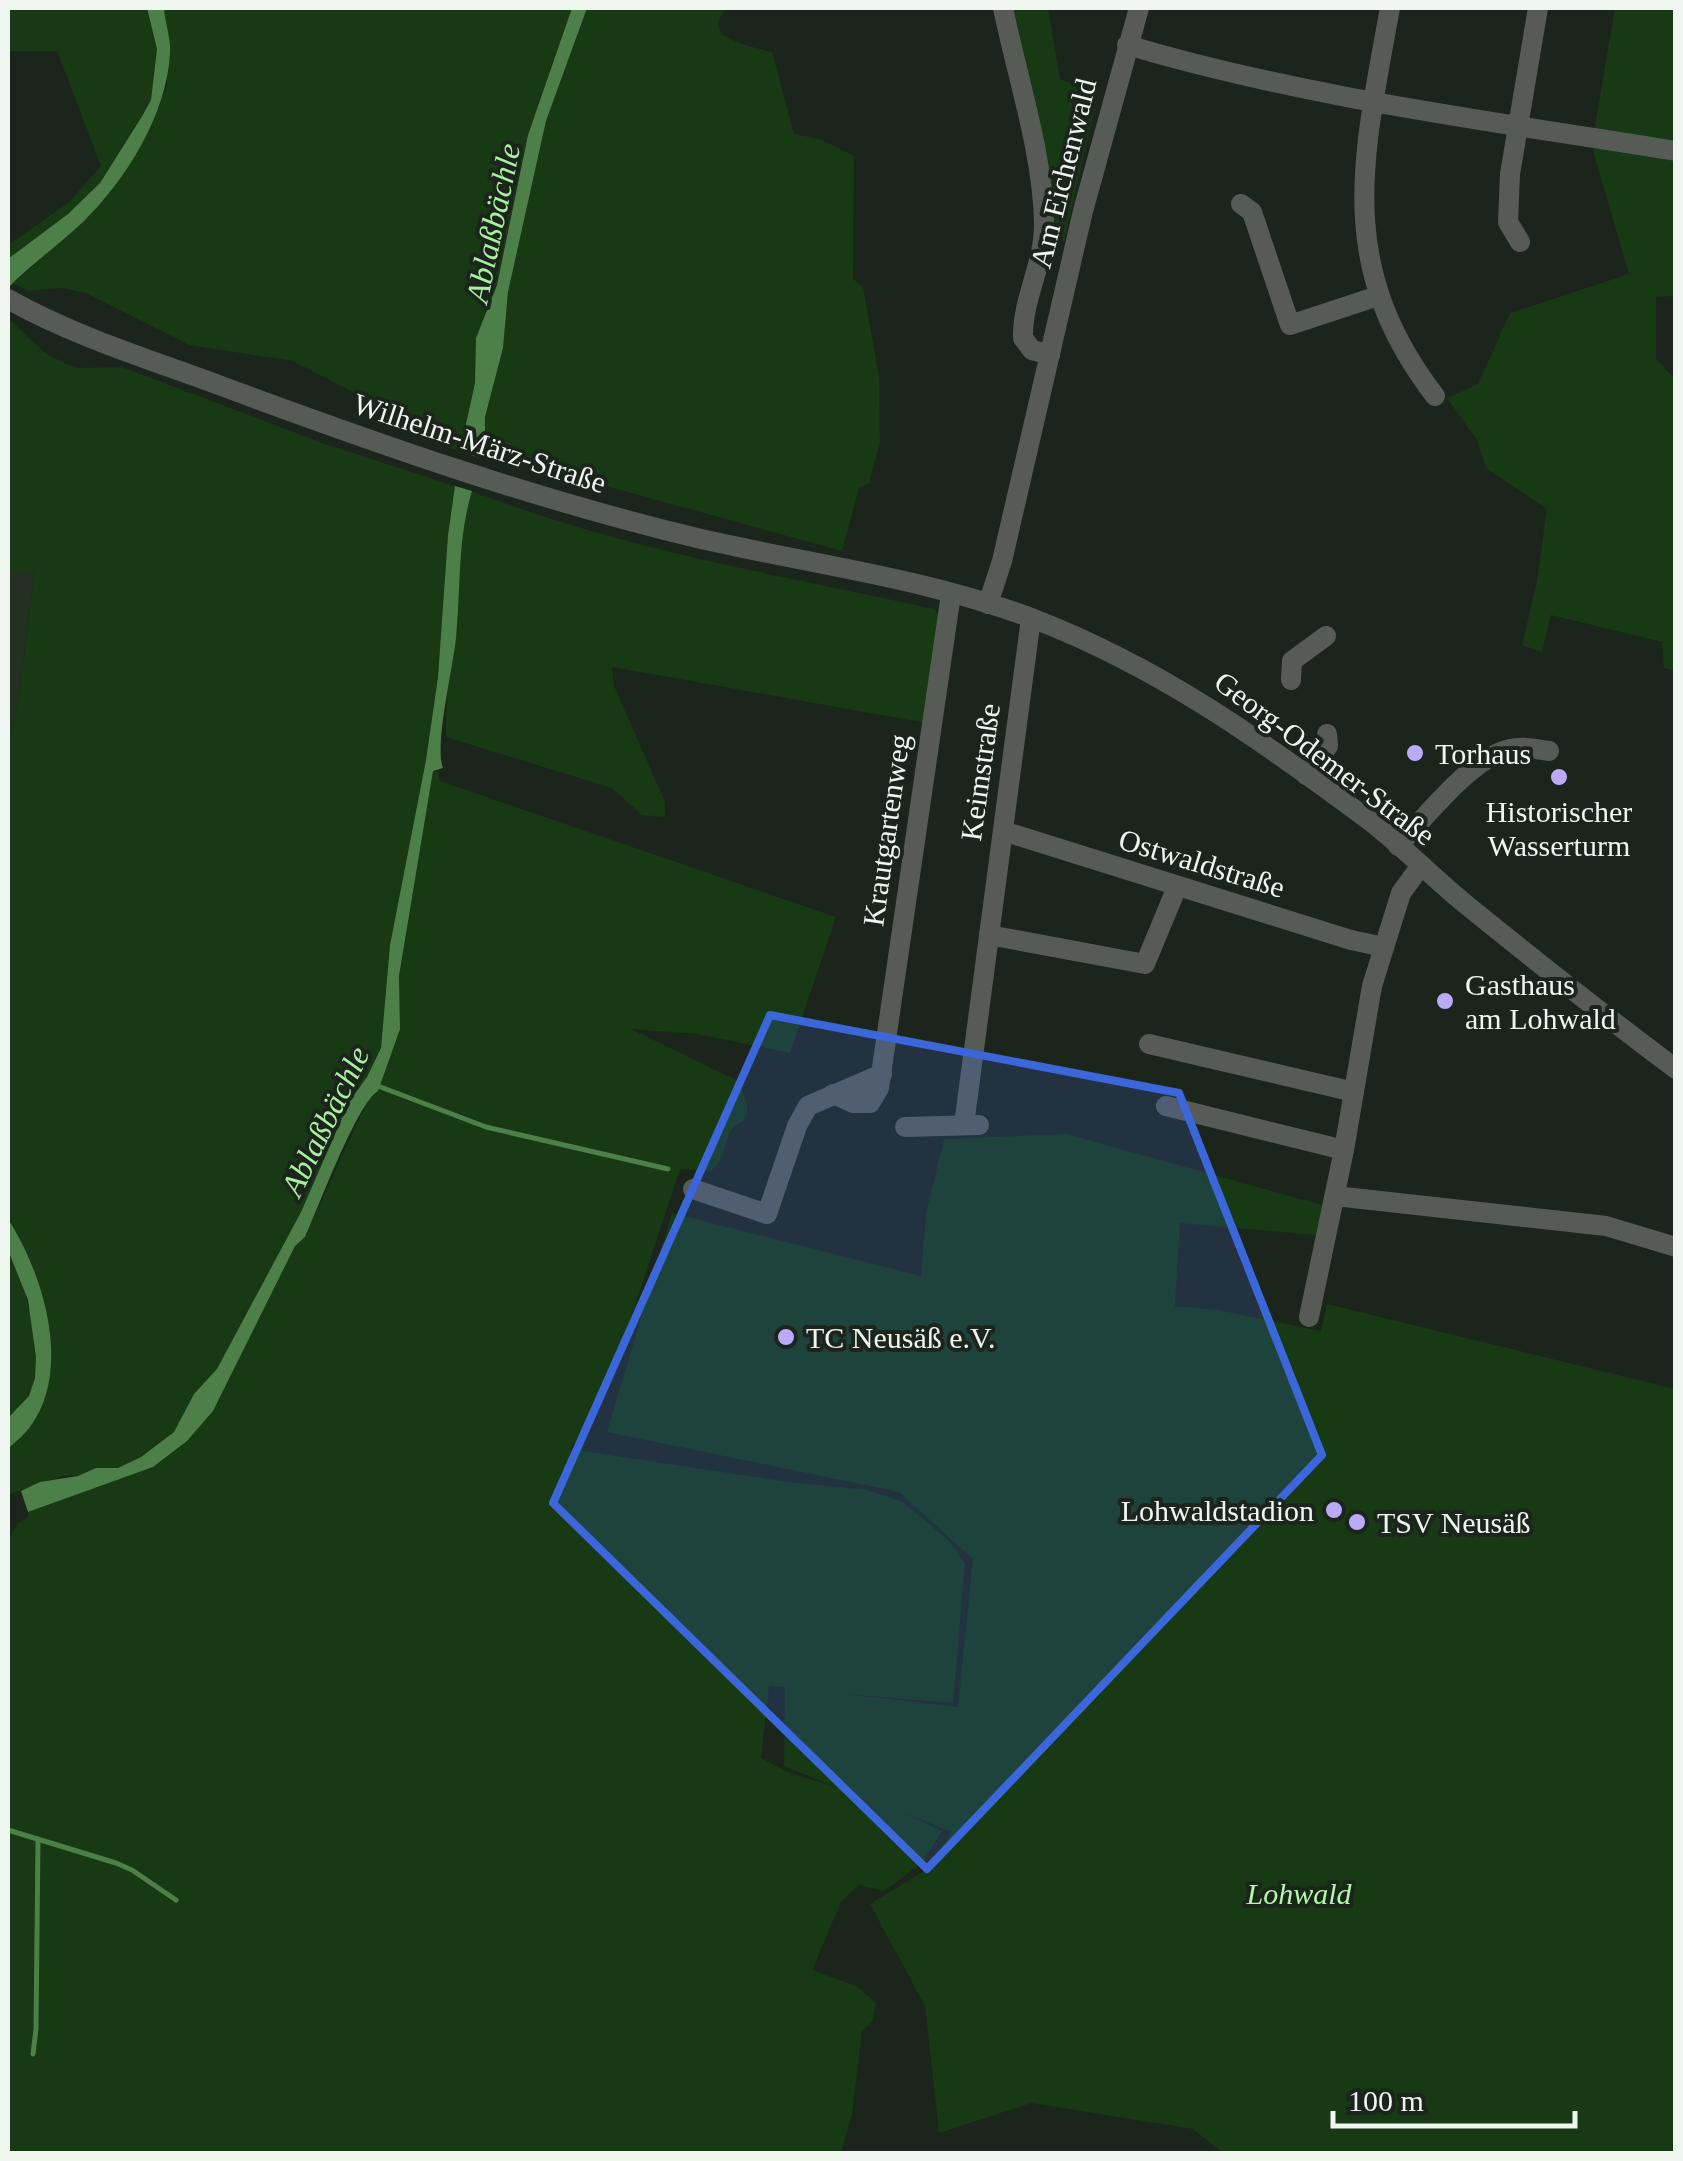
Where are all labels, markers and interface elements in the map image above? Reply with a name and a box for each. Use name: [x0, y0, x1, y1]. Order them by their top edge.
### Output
street label: Am Eichenwald: [1024, 75, 1102, 271]
water label: Ablaßbächle: [458, 140, 527, 308]
street label: Wilhelm-März-Straße: [350, 387, 610, 499]
street label: Georg-Odemer-Straße: [1208, 664, 1442, 852]
street label: Keimstraße: [954, 701, 1006, 843]
street label: Krautgartenweg: [856, 732, 916, 928]
place label: Torhaus: [1435, 737, 1531, 770]
marker: Torhaus: [1404, 742, 1426, 764]
marker: Historischer Wasserturm: [1548, 766, 1570, 788]
place label: Historischer Wasserturm: [1486, 795, 1632, 862]
street label: Ostwaldstraße: [1115, 822, 1289, 904]
place label: Gasthaus am Lohwald: [1465, 968, 1616, 1035]
marker: Gasthaus am Lohwald: [1434, 990, 1456, 1012]
water label: Ablaßbächle: [272, 1040, 377, 1203]
place label: TC Neusäß e.V.: [806, 1321, 995, 1354]
marker: TC Neusäß e.V.: [775, 1326, 797, 1348]
place label: Lohwaldstadion: [1121, 1494, 1314, 1527]
marker: Lohwaldstadion: [1323, 1499, 1345, 1521]
place label: TSV Neusäß: [1377, 1506, 1531, 1539]
marker: TSV Neusäß: [1346, 1511, 1368, 1533]
park label: Lohwald: [1245, 1877, 1353, 1910]
scale bar: [1333, 2066, 1576, 2128]
text: 100 m: [1348, 2084, 1424, 2117]

